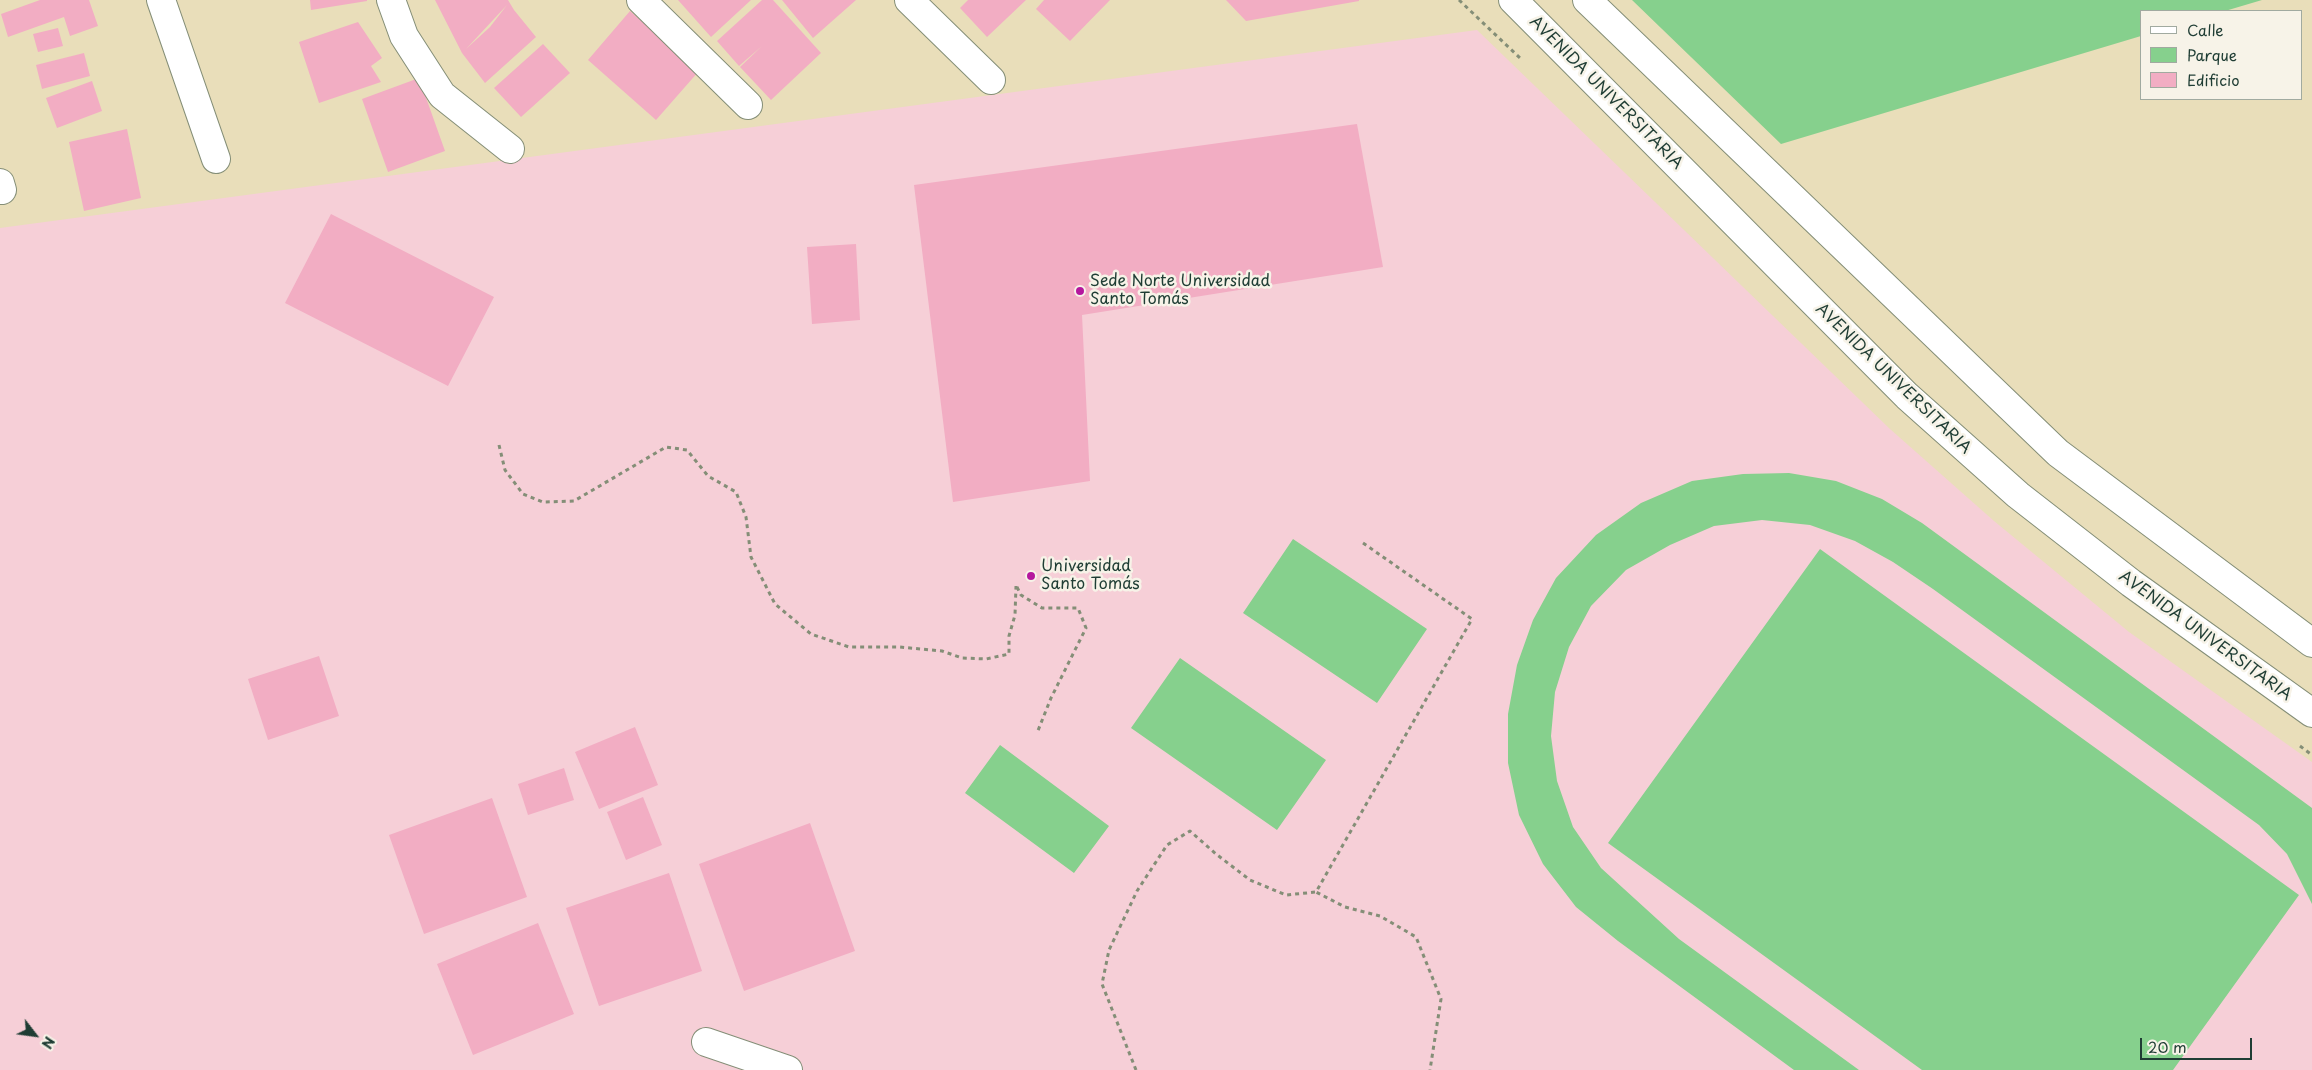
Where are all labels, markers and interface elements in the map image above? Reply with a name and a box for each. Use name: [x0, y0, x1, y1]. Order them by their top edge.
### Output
legend: [2140, 10, 2302, 100]
street label: AVENIDA UNIVERSITARIA: [1525, 12, 1687, 174]
text: Calle: [2187, 18, 2224, 41]
text: Parque: [2187, 43, 2237, 66]
text: Edificio: [2187, 68, 2240, 91]
place label: Sede Norte Universidad Santo Tomás: [1090, 272, 1270, 310]
marker: Sede Norte Universidad Santo Tomás: [1074, 285, 1086, 297]
street label: AVENIDA UNIVERSITARIA: [1811, 300, 1975, 458]
place label: Universidad Santo Tomás: [1041, 557, 1140, 595]
street label: AVENIDA UNIVERSITARIA: [2115, 567, 2295, 705]
marker: Universidad Santo Tomás: [1025, 570, 1037, 582]
north arrow: [10, 1010, 60, 1060]
scale bar: [2142, 1028, 2254, 1060]
text: N: [37, 1033, 60, 1053]
text: 20 m: [2148, 1035, 2187, 1058]

